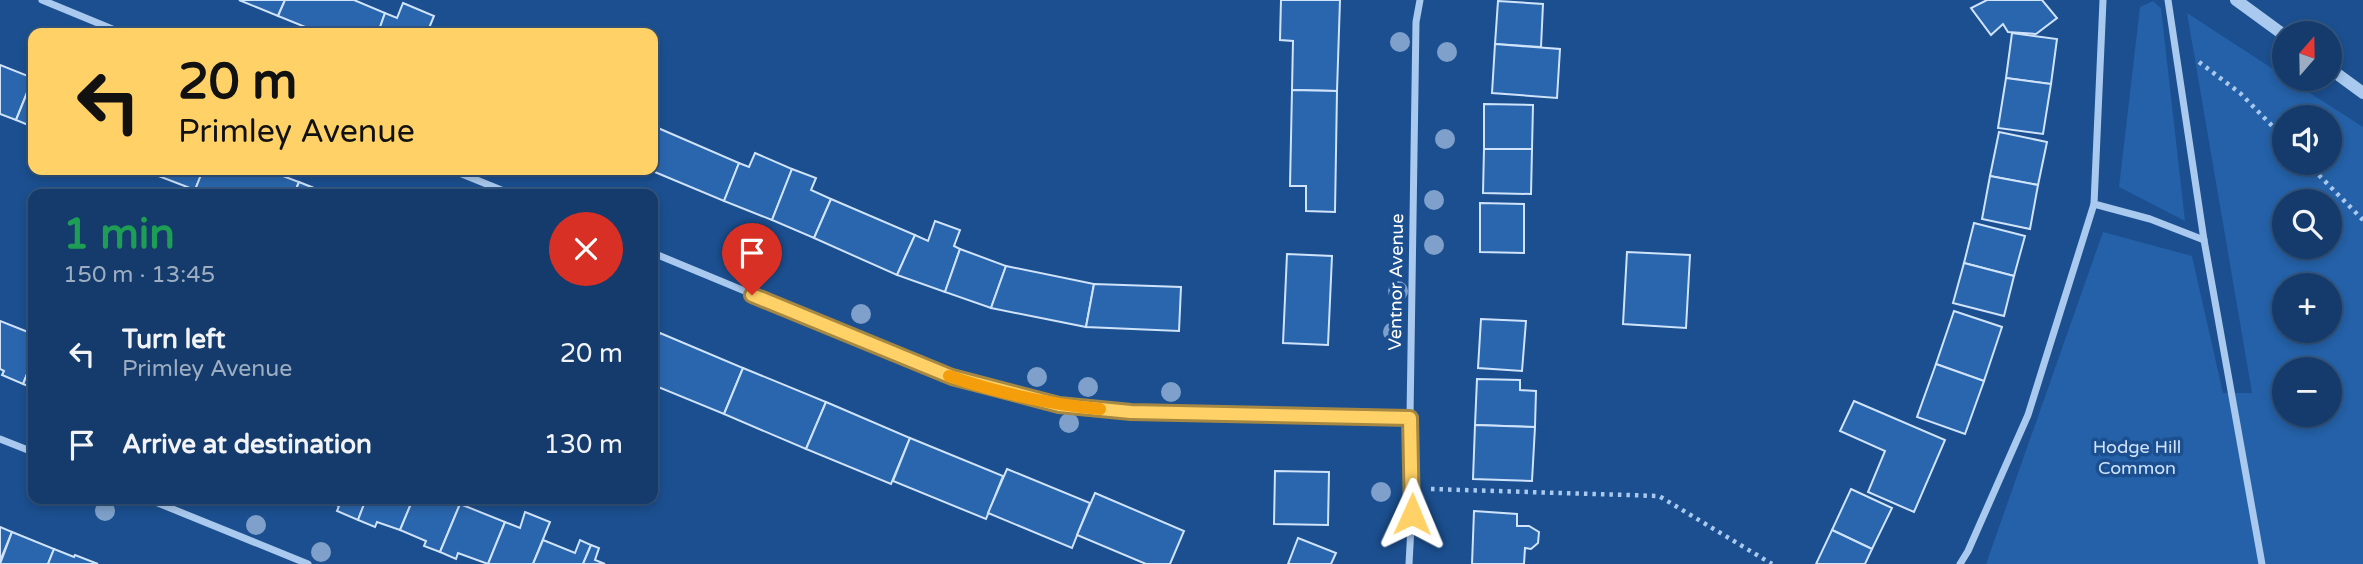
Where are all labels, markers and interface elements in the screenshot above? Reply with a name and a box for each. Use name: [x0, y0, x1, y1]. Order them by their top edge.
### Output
north arrow: [2272, 21, 2342, 91]
map controls: [2272, 21, 2342, 427]
text: 20 m: [178, 53, 297, 112]
icon: left: [63, 56, 154, 147]
button: sound: [2272, 105, 2342, 175]
text: Primley Avenue: [178, 113, 415, 151]
button: search: [2272, 189, 2342, 259]
text: 1 min: [63, 209, 175, 260]
button: close: [549, 212, 623, 286]
street label: Ventnor Avenue: [1384, 213, 1408, 351]
pin: [722, 223, 782, 295]
icon: arrive: [733, 234, 771, 272]
text: 150 m · 13:45: [63, 261, 215, 289]
button: +: [2272, 273, 2342, 343]
text: Turn left: [122, 324, 225, 355]
icon: left: [63, 335, 101, 373]
text: 20 m: [560, 338, 623, 369]
text: Primley Avenue: [122, 355, 292, 383]
button: −: [2272, 357, 2342, 427]
icon: arrive: [63, 426, 101, 464]
text: Arrive at destination: [122, 429, 372, 460]
text: 130 m: [543, 429, 623, 460]
park label: Hodge Hill Common: [2093, 436, 2181, 479]
position arrow: [1375, 477, 1449, 551]

